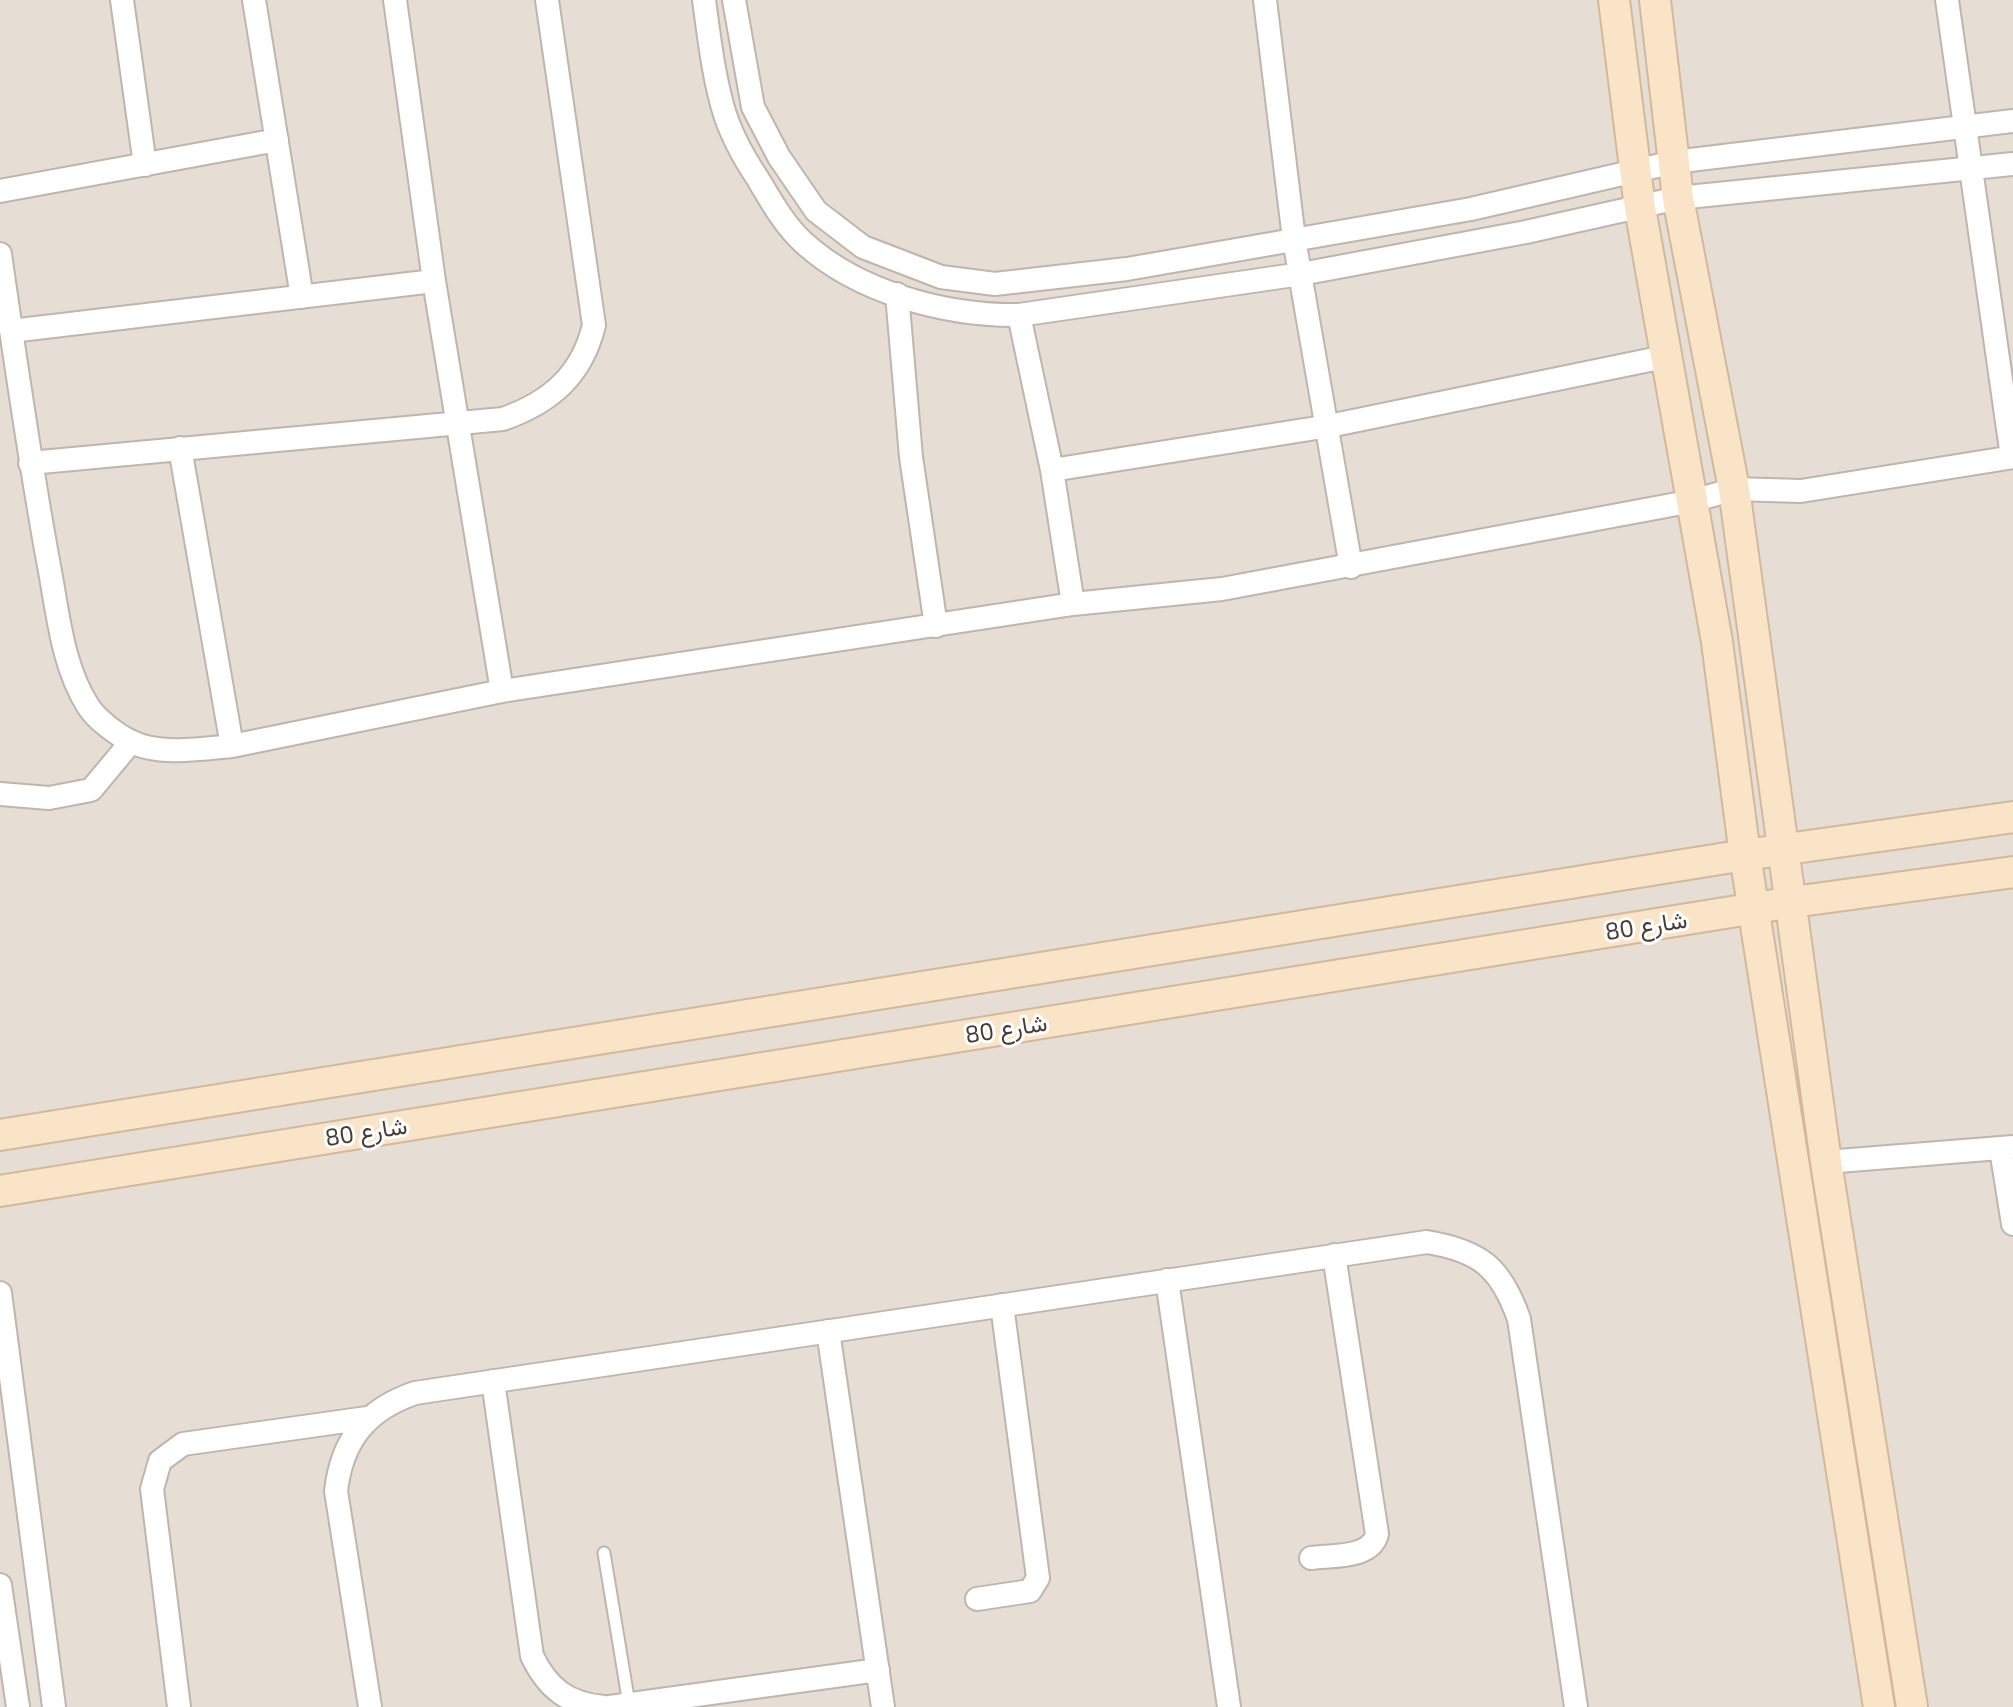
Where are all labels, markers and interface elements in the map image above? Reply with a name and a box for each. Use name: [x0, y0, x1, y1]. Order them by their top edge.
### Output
street label: شارع 80: [1603, 905, 1689, 947]
street label: شارع 80: [963, 1008, 1049, 1050]
street label: شارع 80: [323, 1111, 409, 1153]

